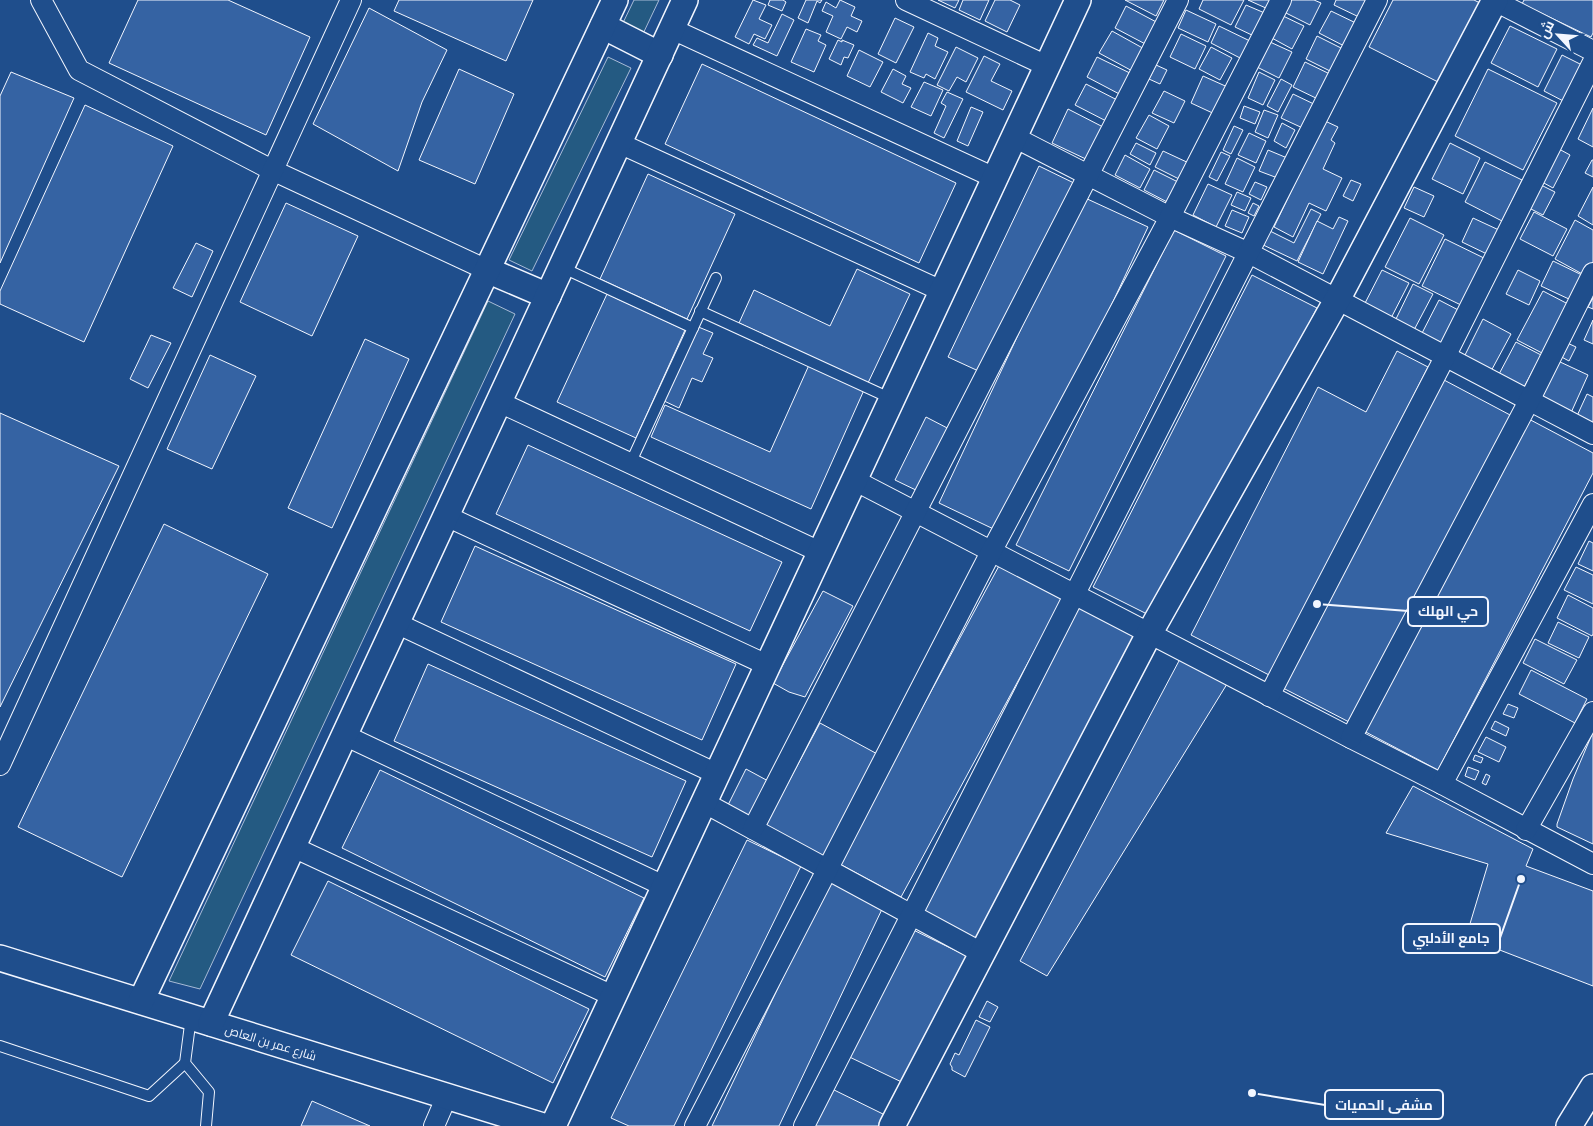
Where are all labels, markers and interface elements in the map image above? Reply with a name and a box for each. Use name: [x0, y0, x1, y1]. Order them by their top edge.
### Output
north arrow: [1533, 10, 1583, 60]
text: ش: [1533, 17, 1558, 41]
callout: حي الهلك: [1408, 597, 1488, 626]
text: حي الهلك: [1418, 601, 1478, 623]
callout: جامع الأدلبي: [1403, 924, 1500, 953]
text: جامع الأدلبي: [1412, 928, 1490, 950]
street label: شارع عمر بن العاص: [223, 1021, 319, 1064]
callout: مشفى الحميات: [1325, 1090, 1443, 1119]
text: مشفى الحميات: [1335, 1095, 1433, 1114]

